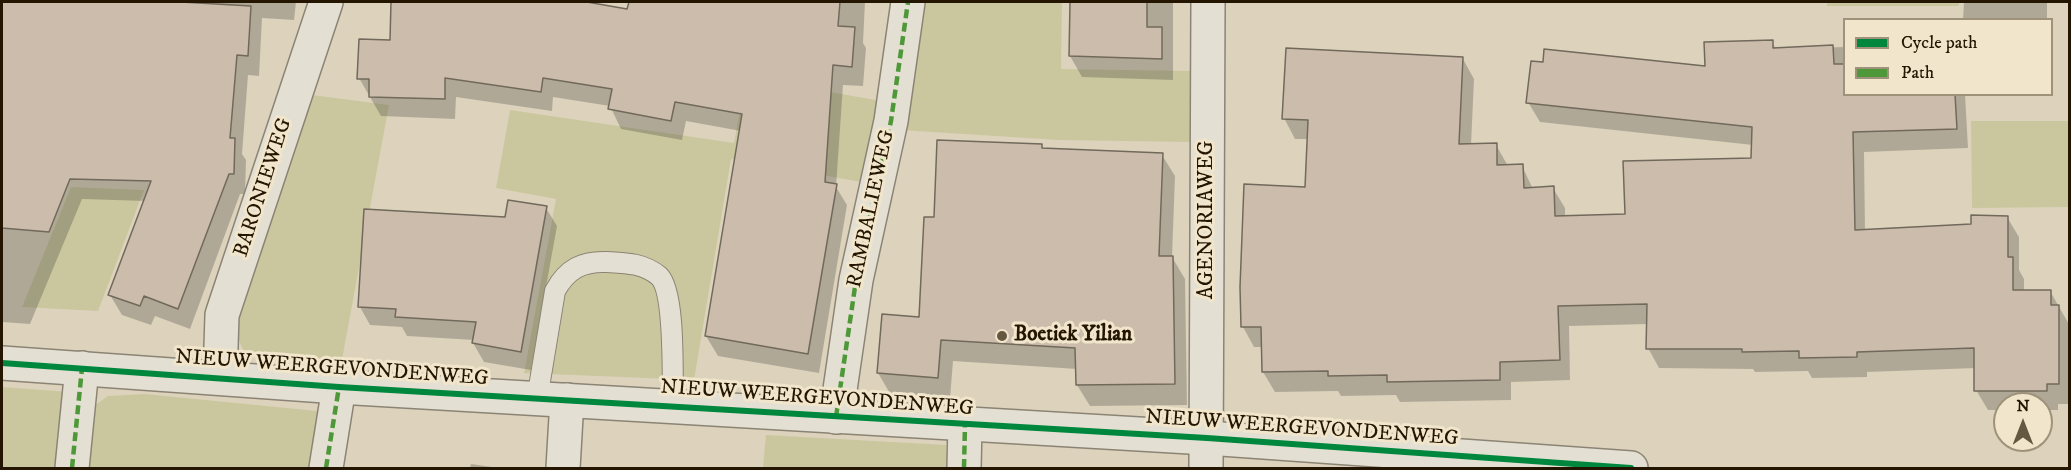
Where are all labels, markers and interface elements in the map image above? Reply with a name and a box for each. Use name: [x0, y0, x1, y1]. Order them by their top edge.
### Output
legend: [1843, 18, 2053, 96]
text: Cycle path: [1901, 32, 1978, 54]
text: Path: [1901, 62, 1934, 84]
street label: BARONIEWEG: [230, 115, 298, 261]
street label: RAMBALIEWEG: [843, 128, 901, 290]
street label: AGENORIAWEG: [1195, 141, 1221, 299]
place label: Boetiek Yilian: [1014, 323, 1132, 349]
marker: Boetiek Yilian: [995, 329, 1009, 343]
street label: NIEUW WEERGEVONDENWEG: [175, 345, 489, 393]
street label: NIEUW WEERGEVONDENWEG: [660, 375, 974, 423]
north arrow: [1993, 392, 2053, 452]
text: N: [2016, 396, 2030, 416]
street label: NIEUW WEERGEVONDENWEG: [1145, 405, 1459, 453]

